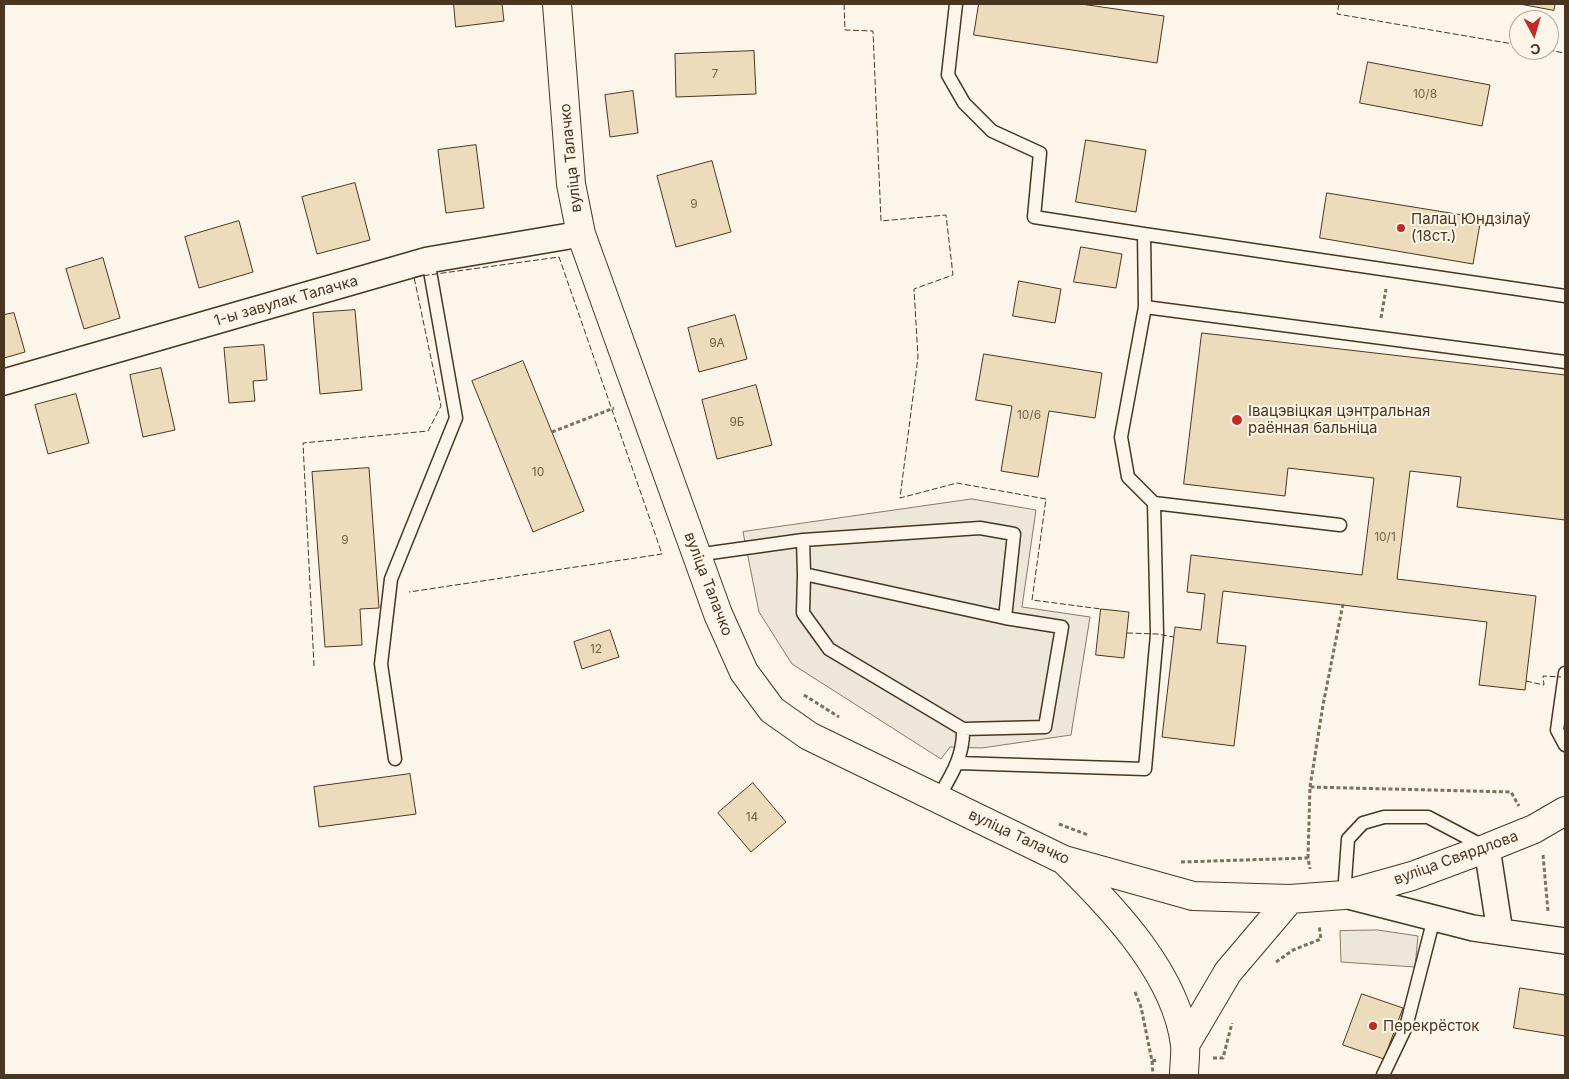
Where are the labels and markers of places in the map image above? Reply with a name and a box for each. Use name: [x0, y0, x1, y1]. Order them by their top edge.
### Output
place label: Палац Юндзілаў (18ст.): [1411, 210, 1531, 245]
marker: Палац Юндзілаў (18ст.): [1395, 222, 1407, 234]
place label: Івацэвіцкая цэнтральная раённая бальніца: [1248, 402, 1430, 437]
marker: Івацэвіцкая цэнтральная раённая бальніца: [1230, 413, 1244, 427]
place label: Перекрёсток: [1383, 1017, 1479, 1035]
marker: Перекрёсток: [1367, 1020, 1379, 1032]

